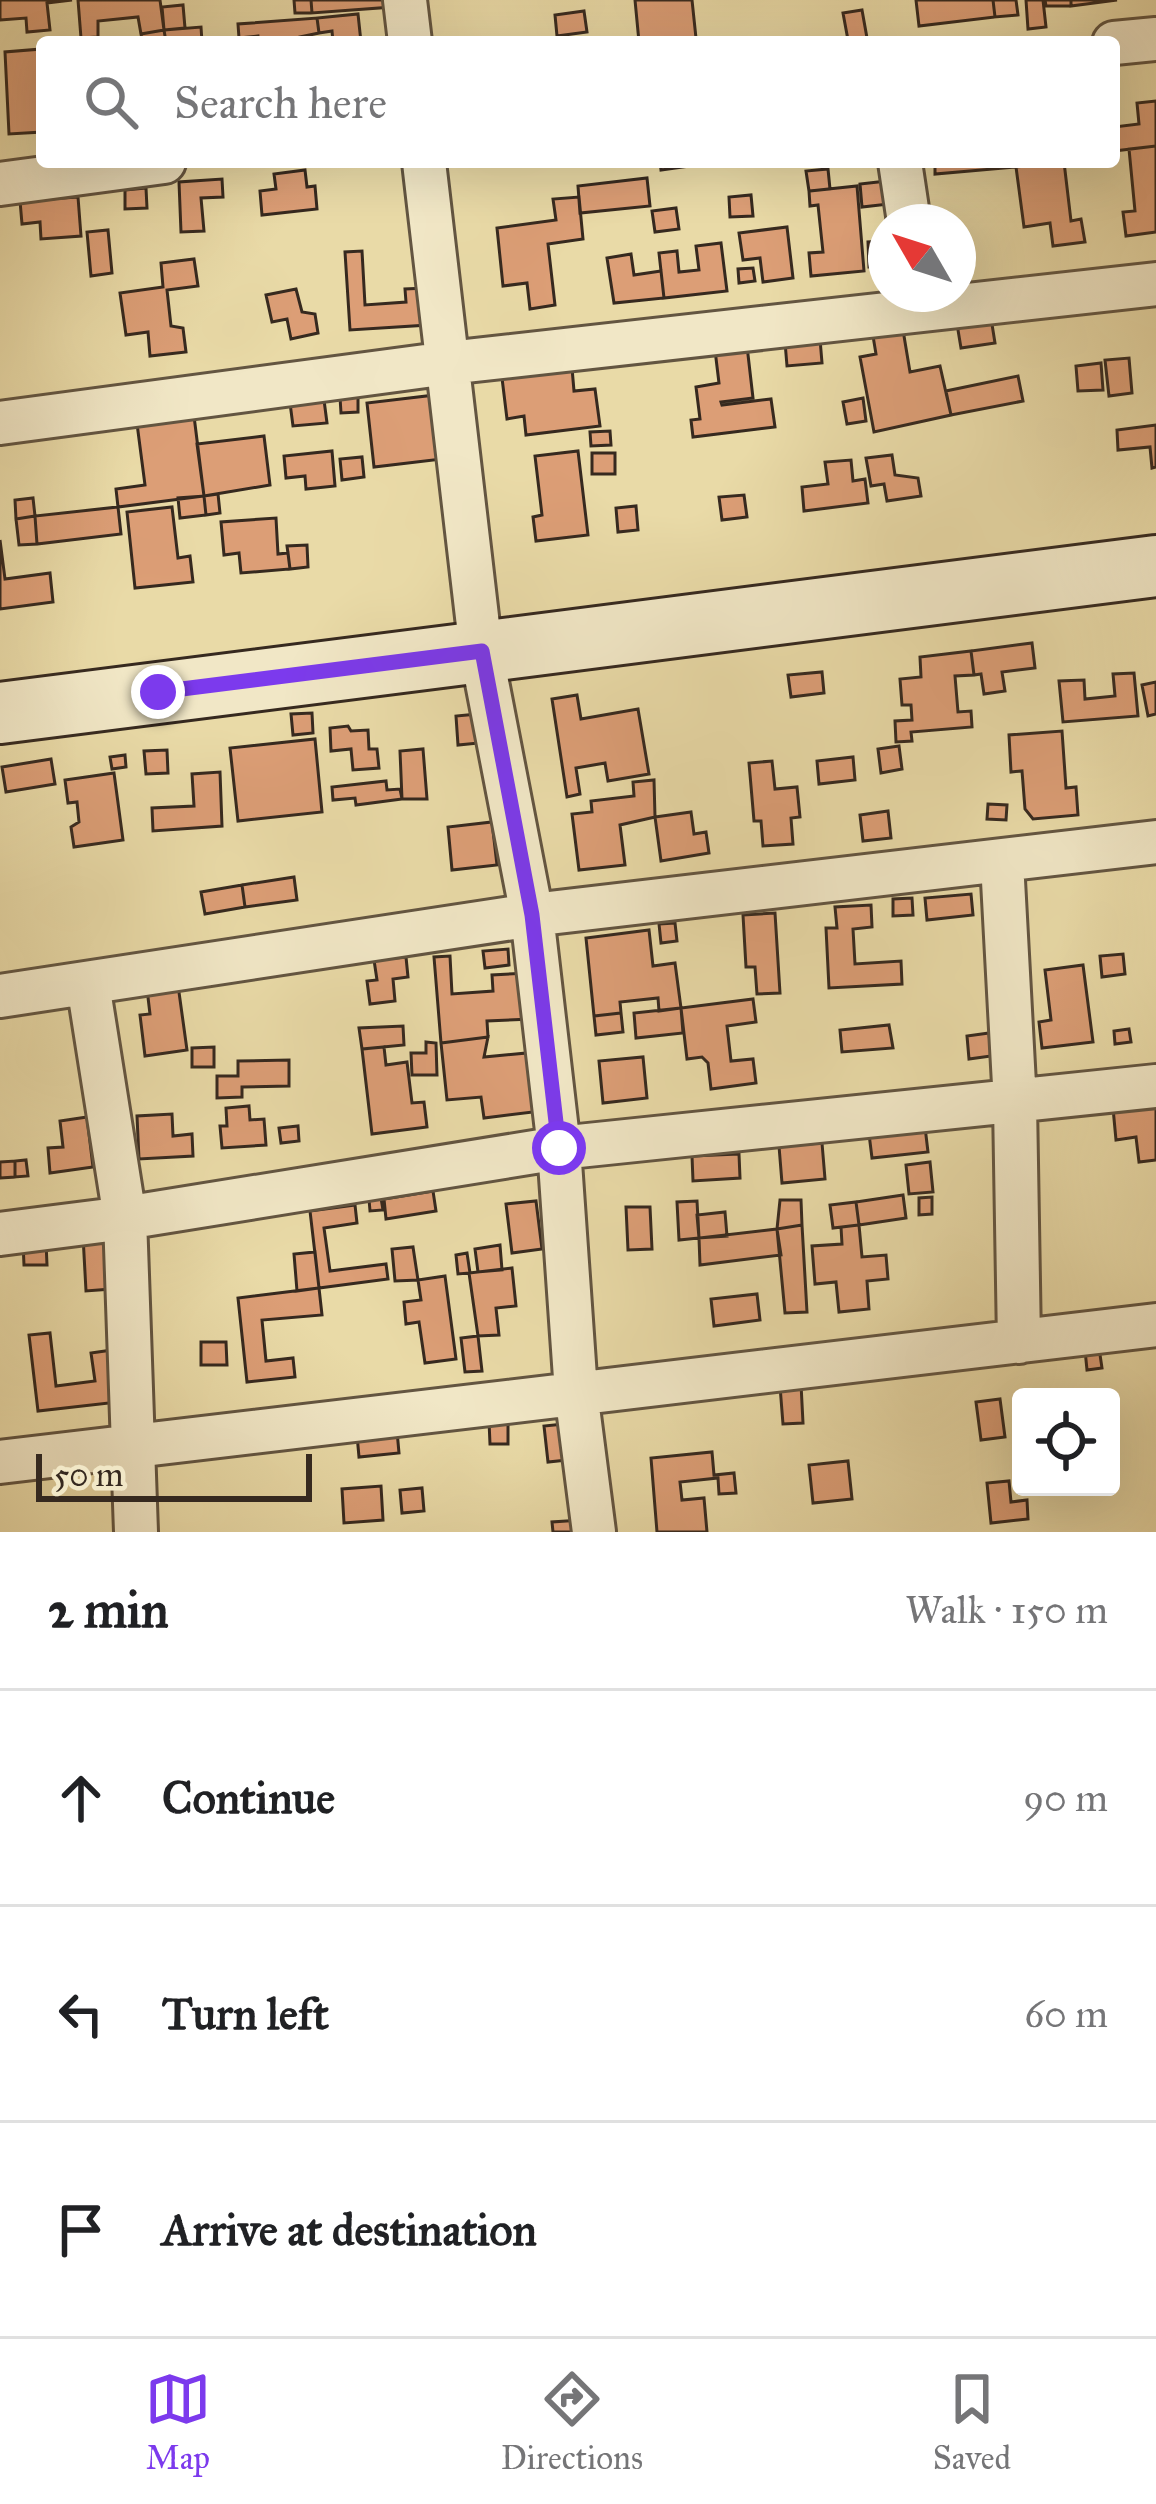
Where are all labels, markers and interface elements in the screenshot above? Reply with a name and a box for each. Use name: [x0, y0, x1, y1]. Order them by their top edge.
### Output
search box: [36, 36, 1120, 168]
icon: search: [78, 69, 144, 135]
text: Search here: [174, 75, 387, 130]
north arrow: [868, 204, 976, 312]
route end: [131, 665, 185, 719]
route start: [532, 1121, 586, 1175]
map controls: [1012, 1388, 1120, 1496]
button: locate: [1012, 1388, 1120, 1496]
scale bar: [36, 1448, 312, 1501]
text: 50 m: [54, 1455, 123, 1495]
text: 2 min: [48, 1579, 169, 1641]
text: Walk · 150 m: [905, 1586, 1108, 1634]
icon: ahead: [48, 1765, 114, 1831]
text: Continue: [162, 1770, 335, 1825]
text: 90 m: [1023, 1774, 1108, 1822]
icon: left: [48, 1981, 114, 2047]
text: Turn left: [162, 1986, 329, 2041]
text: 60 m: [1024, 1990, 1108, 2038]
icon: arrive: [48, 2197, 114, 2263]
text: Arrive at destination: [162, 2202, 537, 2257]
tab: Map: [145, 2366, 211, 2478]
tab: Directions: [501, 2366, 643, 2478]
tab: Saved: [933, 2366, 1011, 2478]

